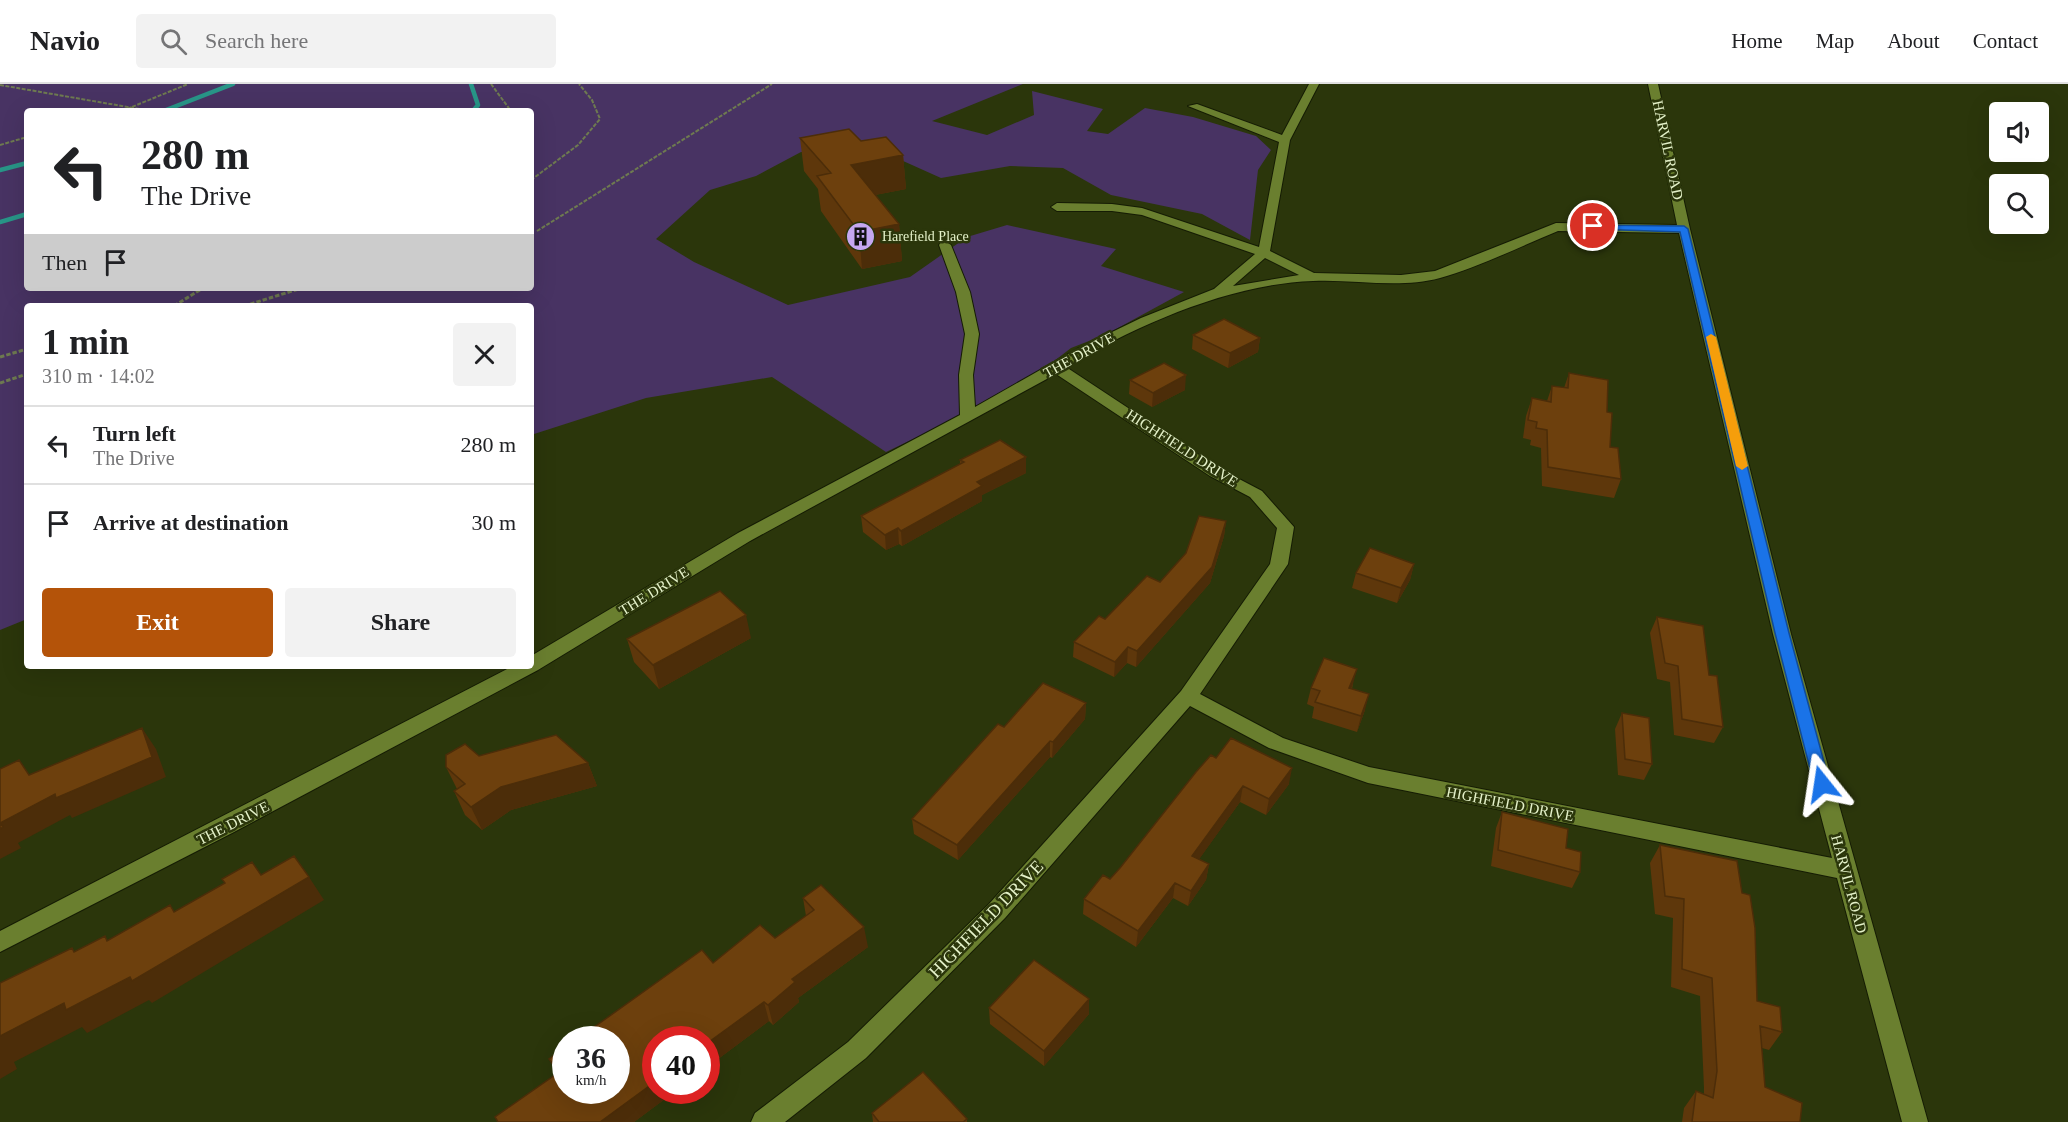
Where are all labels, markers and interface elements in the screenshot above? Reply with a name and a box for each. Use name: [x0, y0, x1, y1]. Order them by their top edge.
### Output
search box: [136, 14, 556, 68]
text: Navio: [30, 25, 100, 56]
icon: search: [157, 25, 190, 58]
text: Search here: [205, 28, 308, 53]
text: Home: [1731, 29, 1783, 53]
text: Map: [1816, 29, 1854, 53]
text: About: [1887, 29, 1940, 53]
text: Contact: [1973, 29, 2038, 53]
street label: HARVIL ROAD: [1650, 99, 1686, 201]
map controls: [1989, 102, 2049, 234]
button: sound: [1989, 102, 2049, 162]
icon: left: [42, 132, 120, 210]
text: 280 m: [141, 132, 250, 178]
button: search: [1989, 174, 2049, 234]
text: The Drive: [141, 181, 251, 211]
pin: [1567, 200, 1618, 251]
icon: arrive: [1576, 209, 1609, 242]
building icon: Harefield Place: [845, 220, 877, 252]
place label: Harefield Place: [882, 229, 969, 244]
icon: arrive: [99, 246, 132, 279]
text: Then: [42, 250, 87, 275]
text: 1 min: [42, 322, 129, 362]
button: close: [453, 323, 516, 386]
street label: THE DRIVE: [1041, 329, 1117, 381]
text: 310 m · 14:02: [42, 365, 155, 387]
street label: HIGHFIELD DRIVE: [1123, 406, 1241, 490]
text: Turn left: [93, 421, 176, 446]
icon: left: [42, 429, 75, 462]
text: 280 m: [460, 432, 516, 457]
text: The Drive: [93, 447, 175, 469]
icon: arrive: [42, 507, 75, 540]
text: Arrive at destination: [93, 510, 289, 535]
text: 30 m: [471, 510, 516, 535]
street label: THE DRIVE: [616, 563, 692, 619]
button: Exit: [42, 588, 273, 657]
button: Share: [285, 588, 516, 657]
position arrow: [1790, 752, 1854, 816]
street label: HIGHFIELD DRIVE: [1445, 784, 1575, 824]
street label: THE DRIVE: [194, 798, 272, 848]
street label: HARVIL ROAD: [1828, 833, 1870, 935]
street label: HIGHFIELD DRIVE: [925, 856, 1047, 982]
speed limit sign: 40: [642, 1026, 720, 1104]
text: 36: [576, 1041, 606, 1074]
text: km/h: [576, 1072, 606, 1088]

